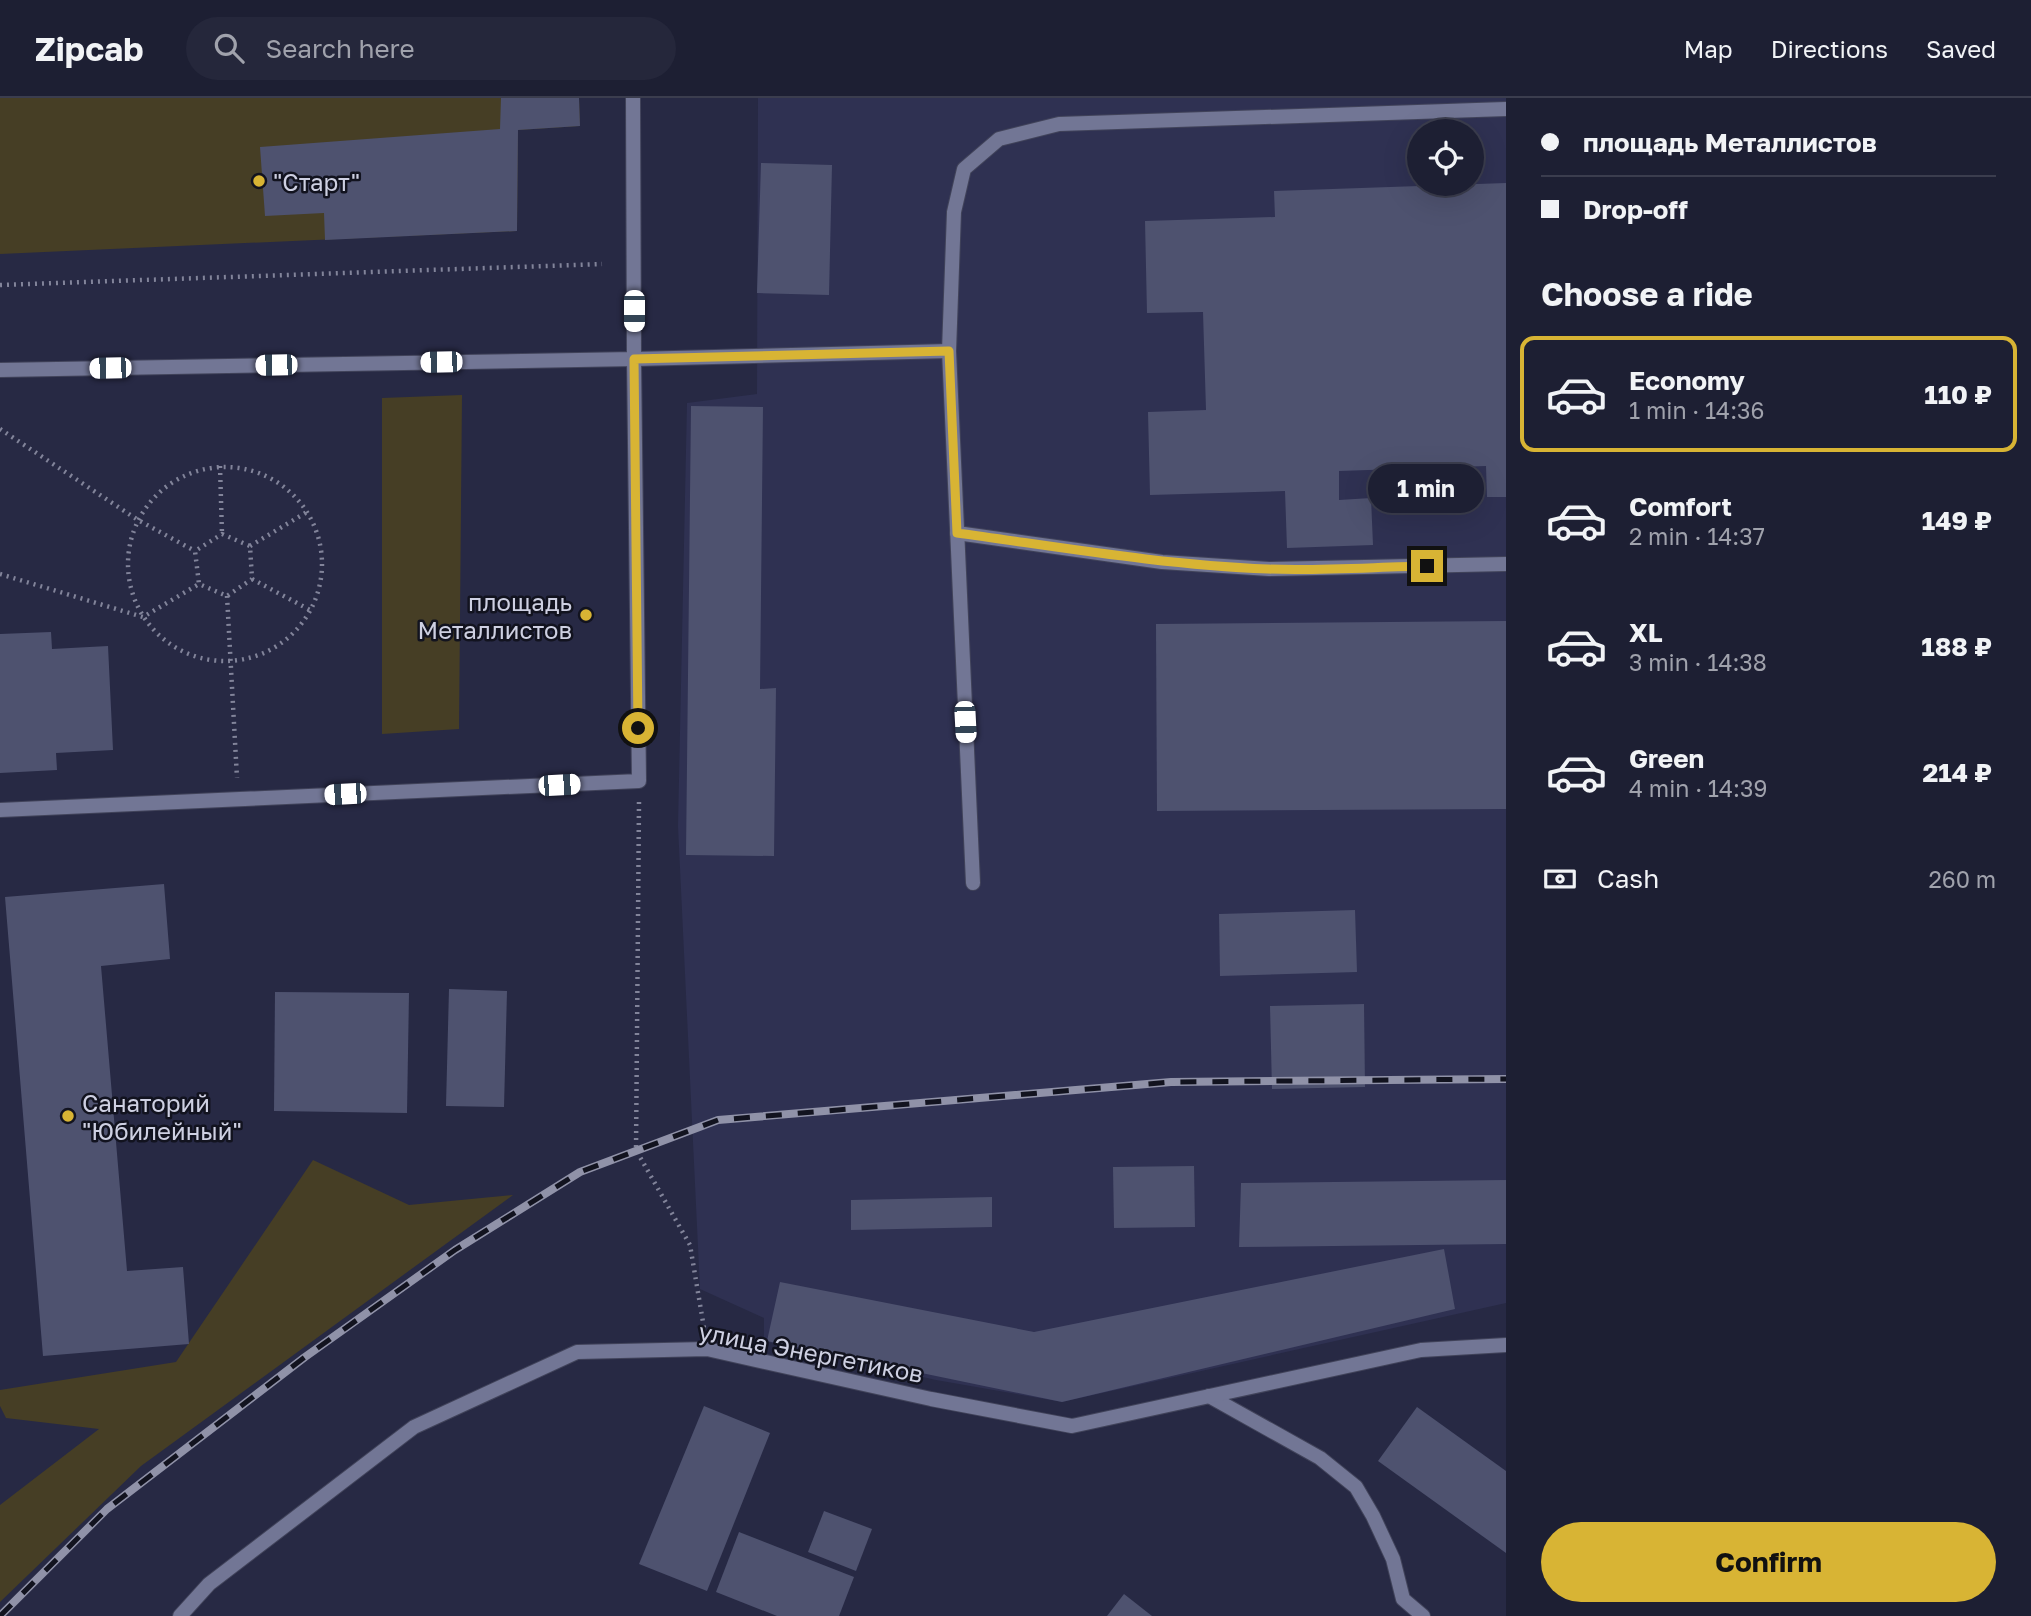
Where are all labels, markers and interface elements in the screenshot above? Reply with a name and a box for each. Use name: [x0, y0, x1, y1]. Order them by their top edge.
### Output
search box: [186, 17, 676, 80]
text: Zipcab: [35, 29, 144, 68]
icon: search: [210, 29, 248, 67]
text: Search here: [266, 33, 415, 64]
text: Map: [1684, 34, 1733, 63]
text: Directions: [1771, 34, 1888, 63]
text: Saved: [1926, 34, 1996, 63]
map controls: [1407, 119, 1484, 196]
button: locate: [1407, 119, 1484, 196]
text: площадь Металлистов: [1583, 127, 1877, 158]
place label: "Старт": [273, 167, 360, 196]
marker: "Старт": [251, 173, 267, 189]
text: Drop-off: [1583, 194, 1688, 225]
text: Choose a ride: [1541, 275, 1753, 313]
car: [624, 290, 645, 332]
car: [420, 351, 463, 373]
car: [255, 354, 298, 376]
car: [89, 357, 132, 379]
icon: car: [1545, 363, 1608, 426]
text: Economy: [1629, 365, 1745, 396]
text: 110 ₽: [1924, 379, 1992, 410]
text: 1 min · 14:36: [1629, 396, 1764, 424]
callout: 1 min: [1369, 464, 1485, 514]
text: 1 min: [1397, 474, 1455, 502]
icon: car: [1545, 489, 1608, 552]
text: Comfort: [1629, 491, 1732, 522]
text: 149 ₽: [1922, 505, 1992, 536]
text: 2 min · 14:37: [1629, 522, 1765, 550]
route end: [1411, 550, 1443, 582]
place label: площадь Металлистов: [418, 587, 572, 644]
marker: площадь Металлистов: [578, 607, 594, 623]
icon: car: [1545, 615, 1608, 678]
text: XL: [1629, 617, 1663, 648]
text: 188 ₽: [1921, 631, 1992, 662]
text: 3 min · 14:38: [1629, 648, 1767, 676]
car: [954, 700, 977, 744]
route start: [622, 712, 654, 744]
icon: car: [1545, 741, 1608, 804]
text: Green: [1629, 743, 1704, 774]
text: 214 ₽: [1922, 757, 1992, 788]
car: [538, 773, 581, 797]
text: 4 min · 14:39: [1629, 774, 1767, 802]
car: [324, 782, 367, 806]
icon: cash: [1541, 860, 1579, 898]
text: Cash: [1597, 863, 1659, 894]
text: 260 m: [1928, 865, 1996, 893]
place label: Санаторий "Юбилейный": [82, 1088, 242, 1145]
marker: Санаторий "Юбилейный": [60, 1108, 76, 1124]
street label: улица Энергетиков: [696, 1316, 926, 1388]
button: Confirm: [1541, 1522, 1996, 1602]

